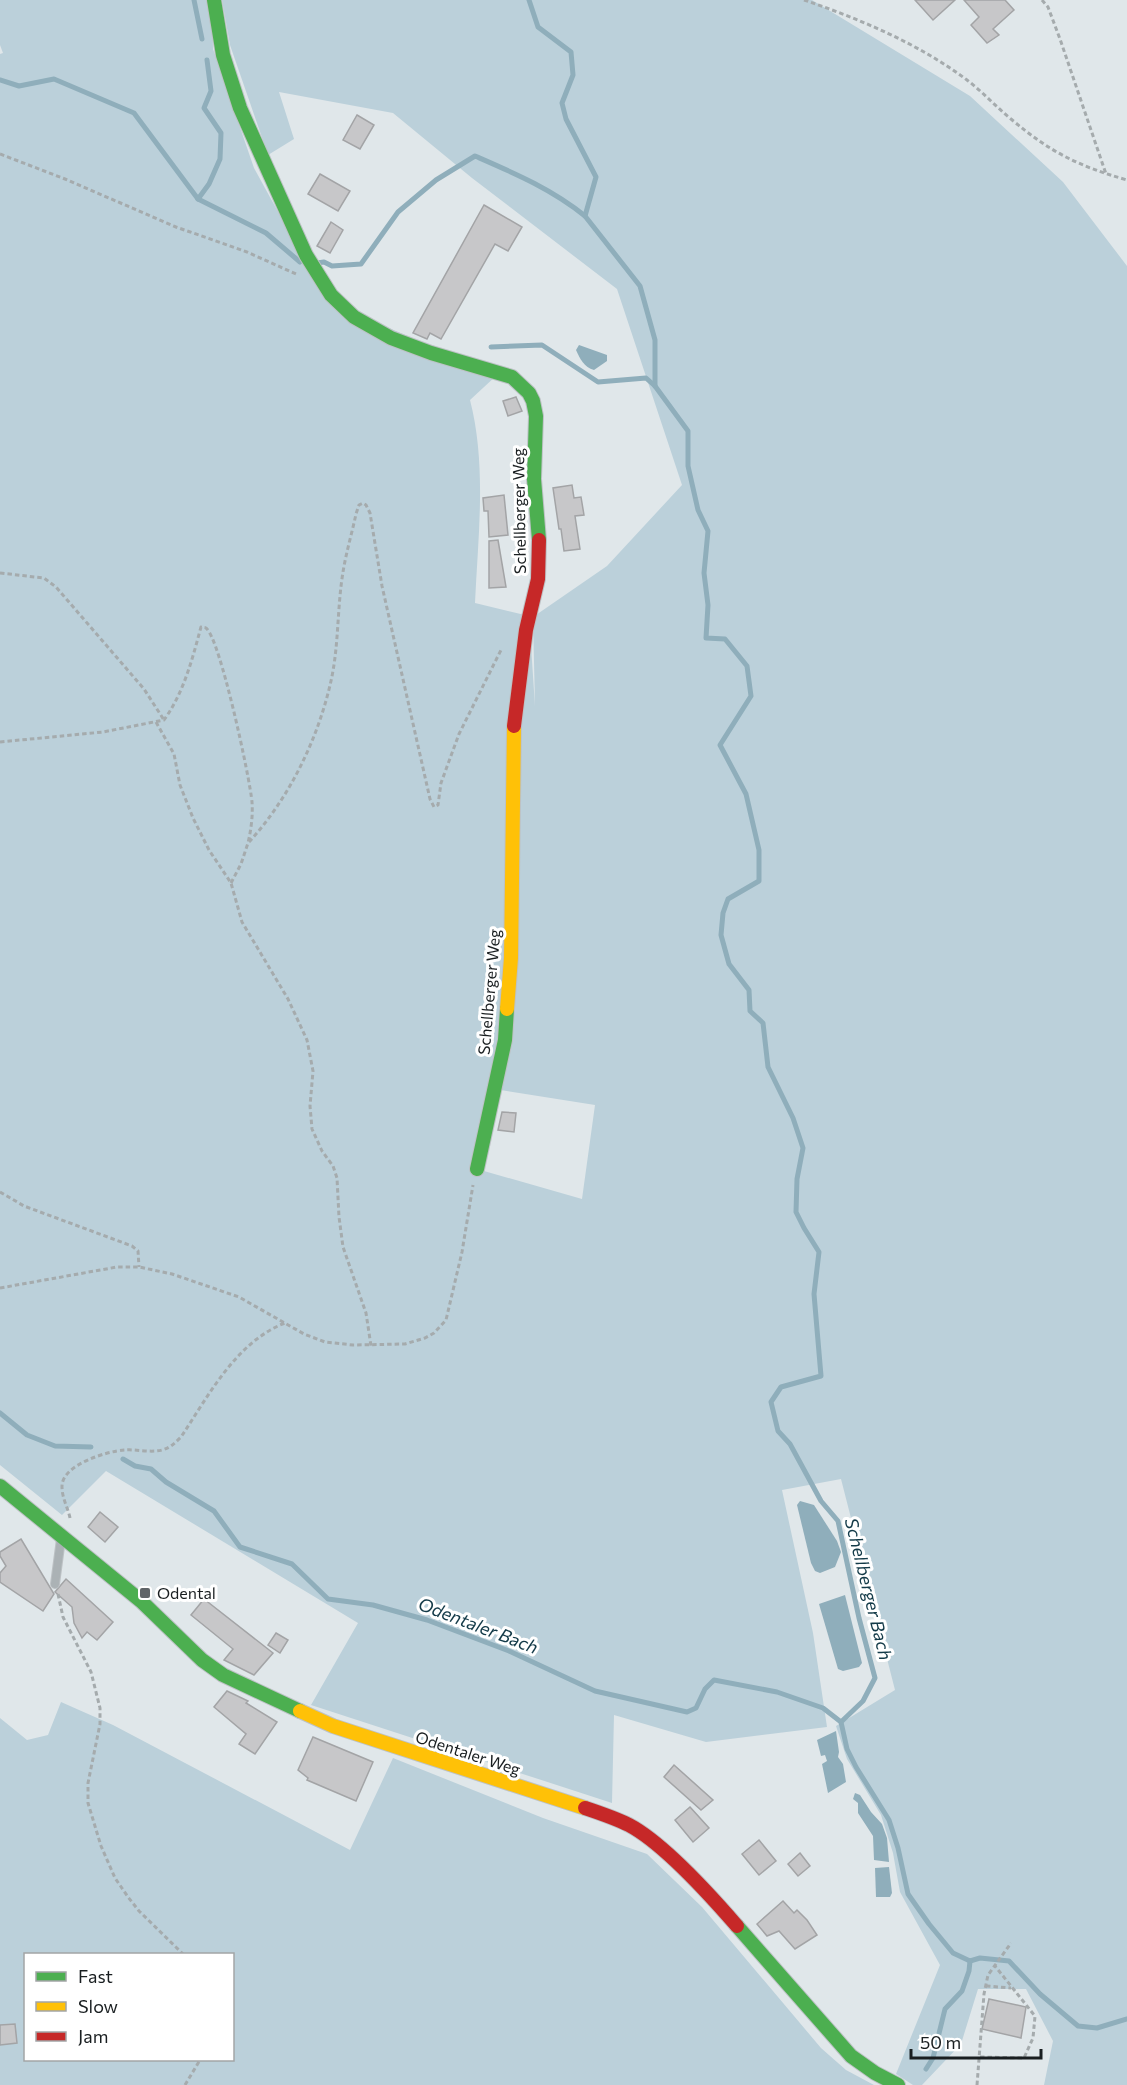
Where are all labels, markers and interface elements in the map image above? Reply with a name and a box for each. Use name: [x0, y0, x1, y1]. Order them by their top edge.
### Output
street label: Schellberger Weg: [508, 448, 529, 574]
street label: Schellberger Weg: [474, 928, 503, 1056]
water label: Schellberger Bach: [841, 1515, 897, 1662]
place label: Odental: [157, 1583, 216, 1602]
marker: Odental: [138, 1586, 152, 1600]
water label: Odentaler Bach: [415, 1592, 541, 1658]
street label: Odentaler Weg: [413, 1727, 523, 1779]
legend: [24, 1953, 234, 2061]
text: Fast: [78, 1965, 113, 1987]
text: Slow: [78, 1995, 118, 2017]
scale bar: [911, 2022, 1042, 2060]
text: Jam: [78, 2025, 108, 2047]
text: 50 m: [920, 2031, 961, 2053]

